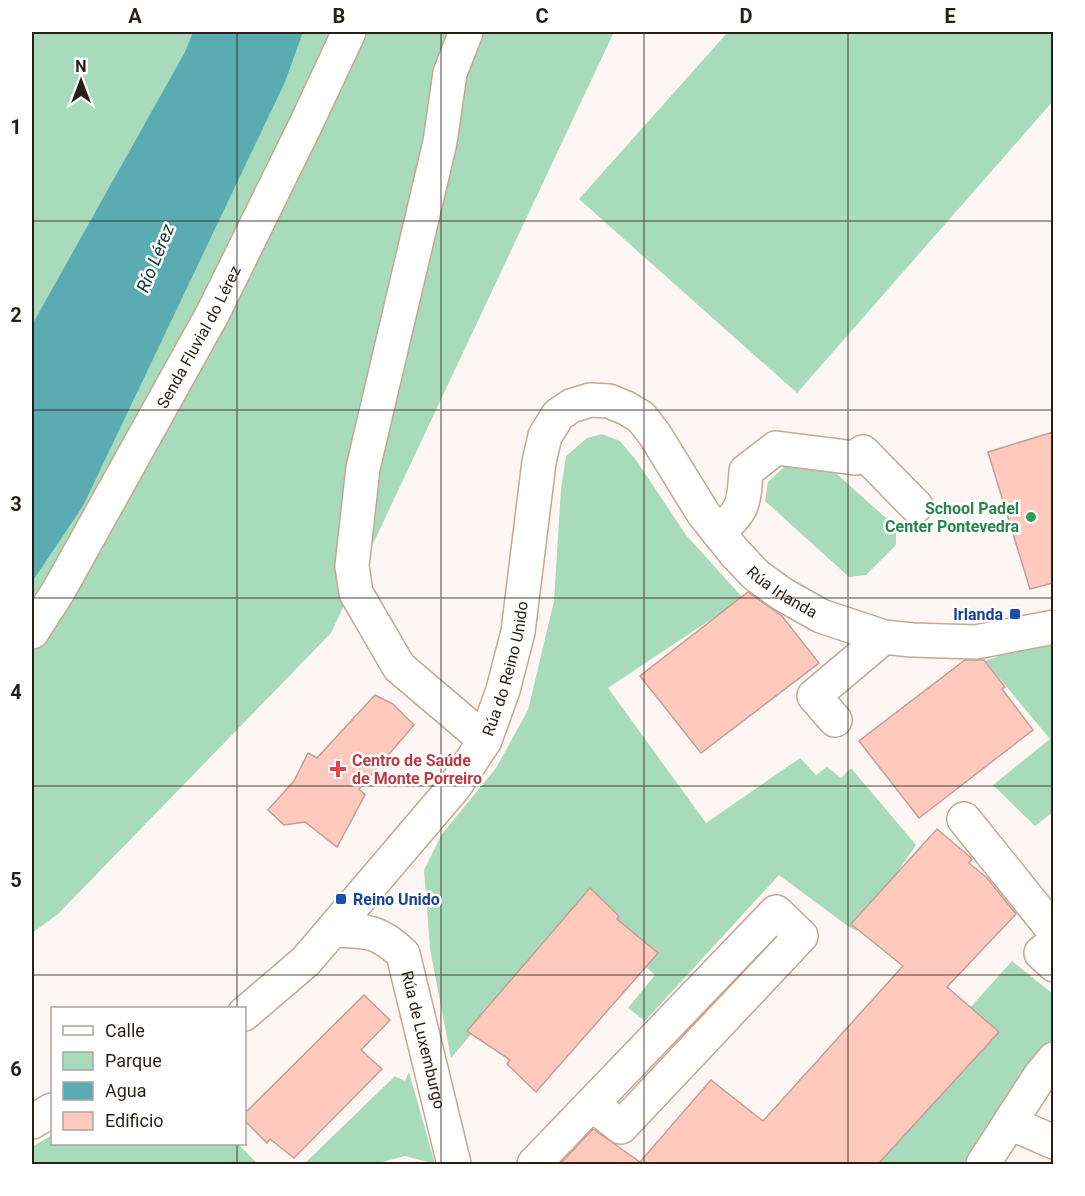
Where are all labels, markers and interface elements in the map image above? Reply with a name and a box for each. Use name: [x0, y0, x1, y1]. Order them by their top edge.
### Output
text: A: [128, 4, 142, 28]
text: B: [333, 4, 345, 28]
text: C: [535, 4, 549, 28]
text: D: [740, 4, 753, 28]
text: E: [944, 4, 956, 28]
north arrow: [51, 51, 111, 111]
text: N: [75, 57, 87, 76]
text: 1: [10, 115, 22, 139]
water label: Río Lérez: [132, 220, 178, 295]
street label: Senda Fluvial do Lérez: [152, 262, 244, 412]
text: 2: [10, 303, 22, 327]
text: 3: [10, 492, 22, 516]
place label: School Padel Center Pontevedra: [885, 499, 1019, 536]
marker: School Padel Center Pontevedra: [1024, 510, 1038, 524]
street label: Rúa Irlanda: [743, 562, 821, 622]
street label: Rúa do Reino Unido: [478, 600, 531, 738]
place label: Irlanda: [953, 605, 1003, 624]
marker: Irlanda: [1008, 607, 1022, 621]
text: 4: [10, 680, 22, 704]
place label: Centro de Saúde de Monte Porreiro: [352, 751, 482, 788]
marker: Centro de Saúde de Monte Porreiro: [329, 760, 347, 778]
text: 5: [10, 868, 22, 892]
place label: Reino Unido: [353, 890, 440, 909]
marker: Reino Unido: [334, 892, 348, 906]
street label: Rúa de Luxemburgo: [398, 969, 450, 1111]
legend: [51, 1007, 246, 1145]
text: Calle: [105, 1020, 145, 1041]
text: Parque: [105, 1050, 162, 1071]
text: 6: [10, 1057, 22, 1081]
text: Agua: [105, 1080, 147, 1101]
text: Edificio: [105, 1110, 164, 1131]

